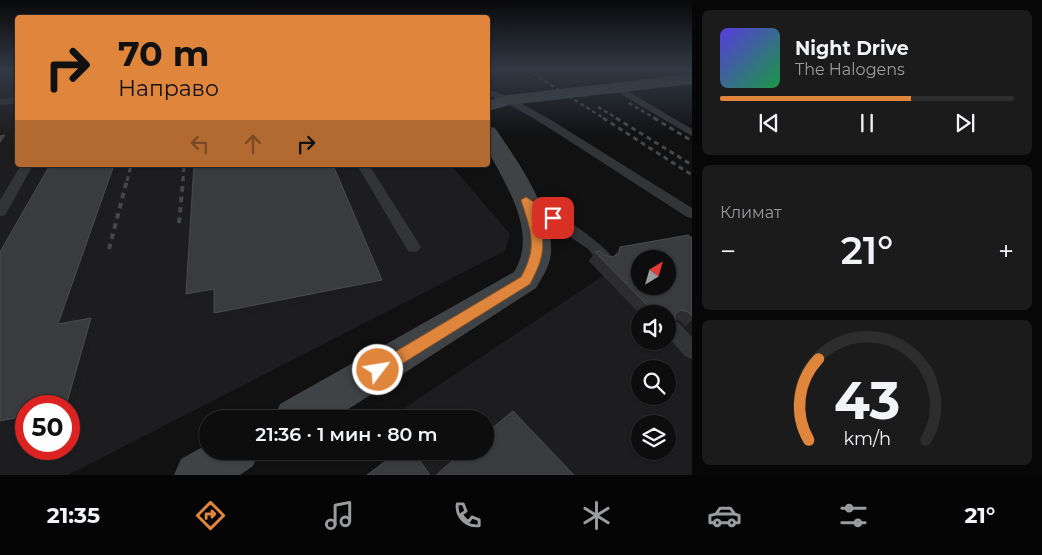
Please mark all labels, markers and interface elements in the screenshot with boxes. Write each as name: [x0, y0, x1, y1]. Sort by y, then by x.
text: 70 m: [118, 32, 209, 75]
icon: right: [35, 35, 100, 100]
text: Night Drive: [795, 37, 909, 60]
text: The Halogens: [795, 60, 905, 79]
text: Направо: [118, 75, 219, 102]
icon: previous: [755, 109, 783, 137]
icon: pause: [853, 109, 881, 137]
icon: next: [951, 109, 979, 137]
icon: left: [186, 130, 214, 158]
icon: ahead: [239, 130, 267, 158]
icon: right: [292, 130, 320, 158]
pin: [532, 197, 574, 239]
text: Климат: [720, 203, 782, 222]
icon: arrive: [539, 204, 567, 232]
text: 21°: [841, 227, 893, 274]
text: −: [720, 234, 736, 268]
text: +: [998, 234, 1014, 268]
north arrow: [631, 250, 676, 295]
map controls: [631, 250, 676, 460]
button: sound: [631, 305, 676, 350]
position arrow: [351, 343, 403, 395]
button: search: [631, 360, 676, 405]
text: 43: [834, 369, 900, 432]
speed limit sign: 50: [15, 395, 80, 460]
button: layers: [631, 415, 676, 460]
text: 21:36 · 1 мин · 80 m: [255, 423, 438, 446]
text: km/h: [843, 428, 891, 449]
icon: directions: [193, 498, 228, 533]
icon: music: [322, 498, 357, 533]
icon: phone: [450, 498, 485, 533]
icon: climate: [579, 498, 614, 533]
icon: car: [707, 498, 742, 533]
icon: filters: [836, 498, 871, 533]
text: 21:35: [47, 502, 100, 529]
text: 21°: [964, 502, 995, 529]

